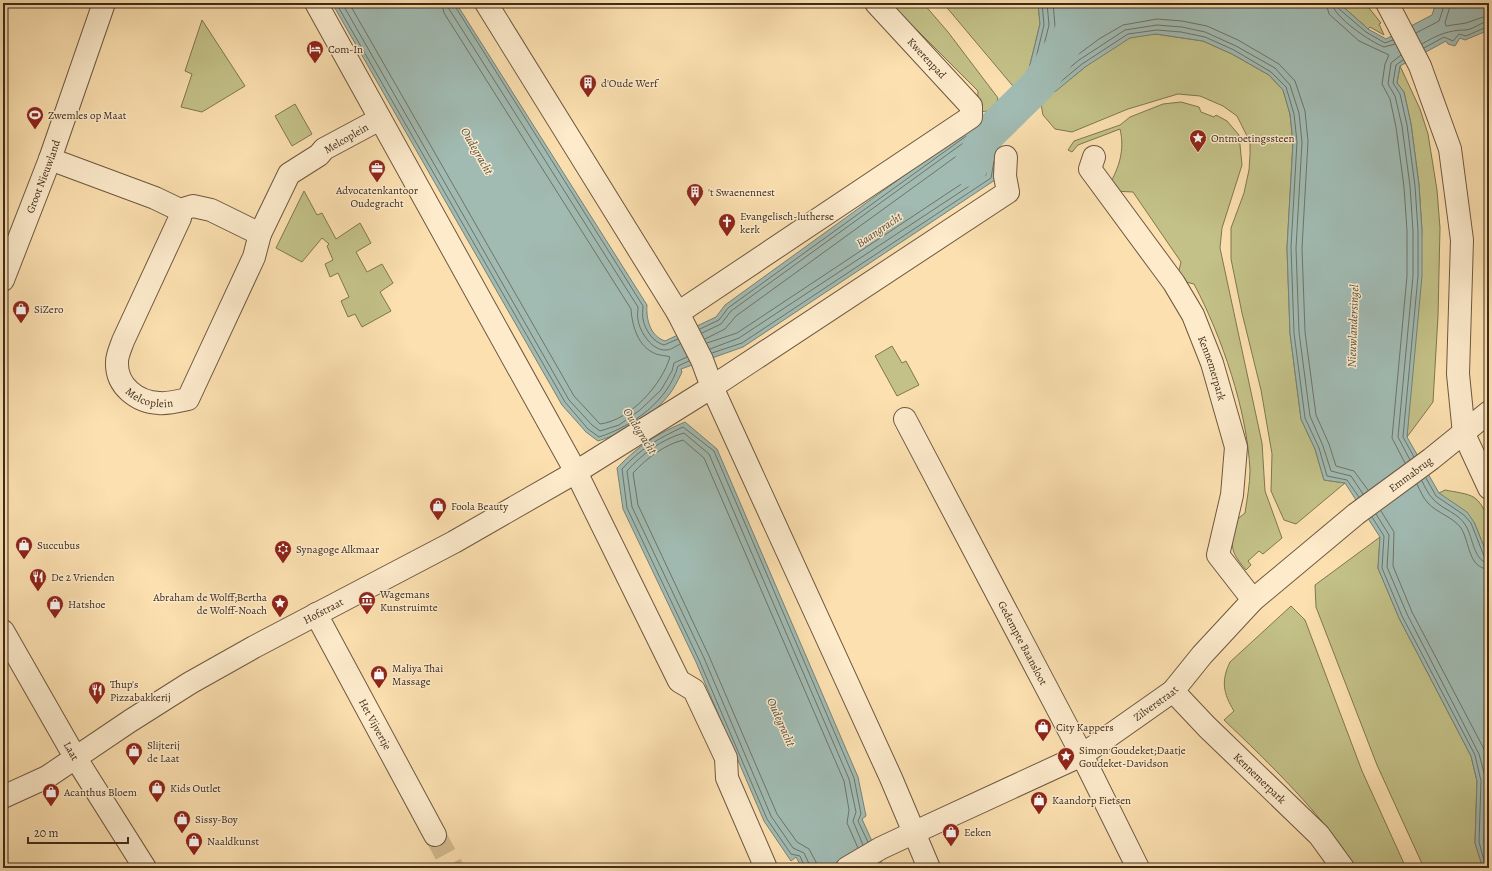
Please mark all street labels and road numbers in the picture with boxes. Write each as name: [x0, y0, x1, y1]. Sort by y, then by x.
street label: Kwerenpad: [904, 35, 950, 82]
street label: Melcoplein: [321, 120, 371, 157]
street label: Groot Nieuwland: [23, 138, 64, 215]
street label: Kennemerpark: [1194, 334, 1229, 403]
street label: Melcoplein: [122, 384, 174, 411]
street label: Emmabrug: [1386, 453, 1436, 496]
street label: Hofstraat: [301, 594, 346, 628]
street label: Gedempte Baansloot: [994, 598, 1051, 688]
street label: Zilverstraat: [1130, 683, 1182, 725]
street label: Het Vijvertje: [355, 696, 395, 753]
street label: Laat: [60, 739, 83, 764]
street label: Kennemerpark: [1230, 750, 1289, 808]

